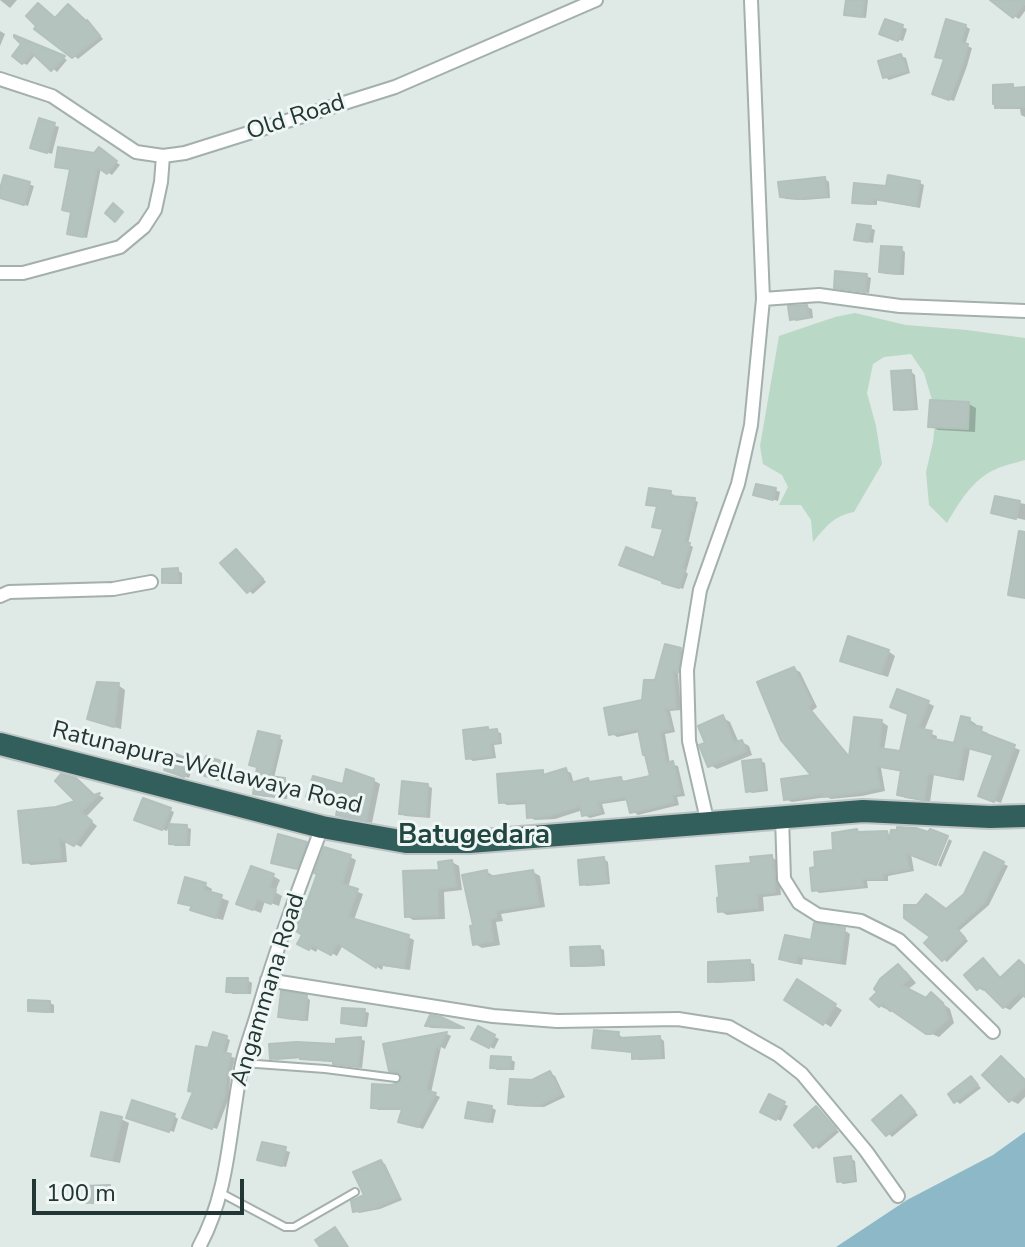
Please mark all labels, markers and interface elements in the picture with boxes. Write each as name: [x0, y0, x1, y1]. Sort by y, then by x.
street label: Old Road: [243, 89, 349, 147]
street label: Ratunapura-Wellawaya Road: [49, 716, 365, 822]
district label: Batugedara: [398, 819, 550, 853]
street label: Angammana Road: [226, 890, 312, 1090]
scale bar: [36, 1163, 248, 1213]
text: 100 m: [46, 1177, 116, 1209]

